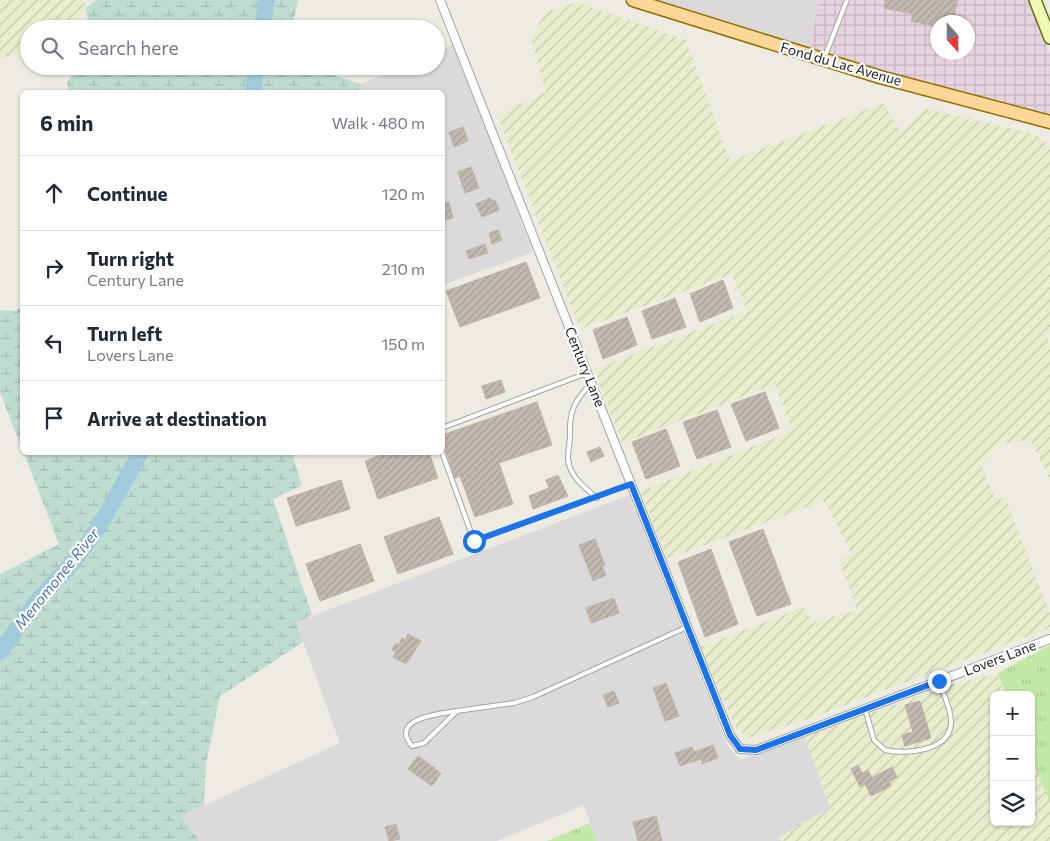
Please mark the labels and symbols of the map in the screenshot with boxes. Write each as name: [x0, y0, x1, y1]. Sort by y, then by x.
north arrow: [930, 15, 975, 60]
street label: Fond du Lac Avenue: [779, 38, 904, 89]
street label: Century Lane: [562, 324, 609, 409]
water label: Menomonee River: [10, 524, 103, 632]
route start: [463, 530, 486, 553]
street label: Lovers Lane: [961, 636, 1038, 679]
route end: [928, 670, 951, 693]

